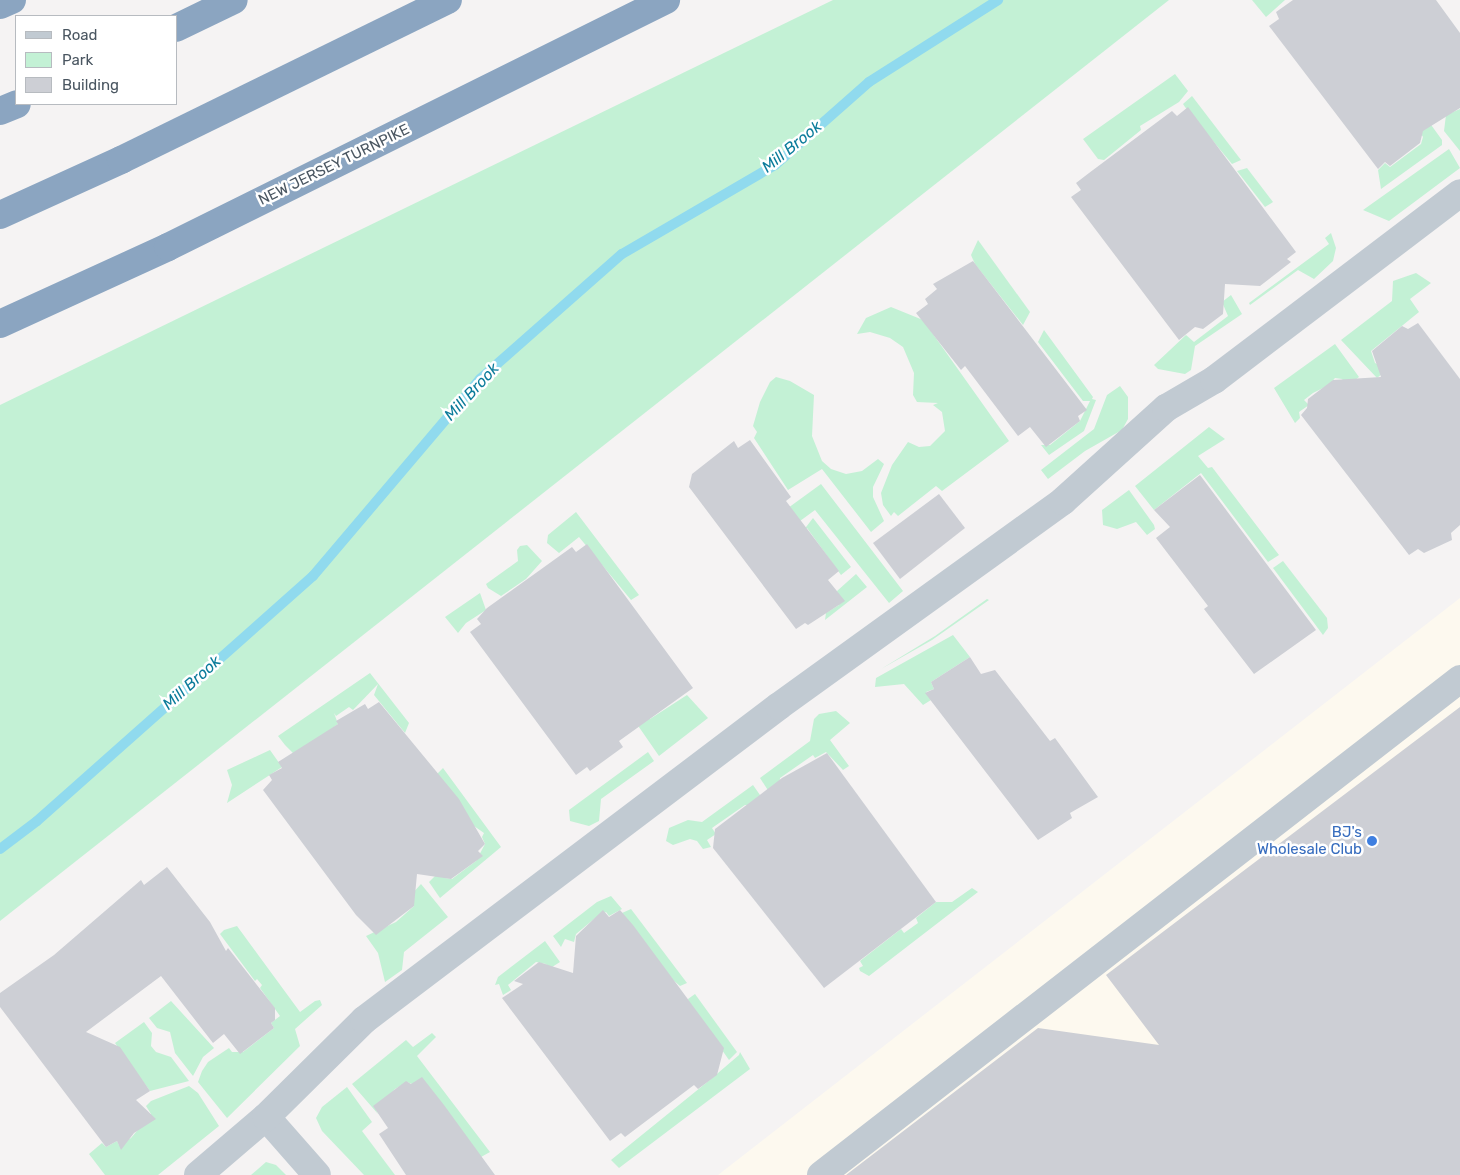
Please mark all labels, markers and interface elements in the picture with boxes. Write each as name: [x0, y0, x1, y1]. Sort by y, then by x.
legend: [15, 15, 178, 105]
text: Road: [62, 26, 98, 44]
text: Park: [62, 51, 93, 69]
text: Building: [62, 76, 119, 94]
water label: Mill Brook: [758, 117, 826, 177]
street label: NEW JERSEY TURNPIKE: [255, 120, 413, 210]
water label: Mill Brook: [441, 359, 503, 425]
water label: Mill Brook: [159, 652, 225, 714]
place label: BJ's Wholesale Club: [1257, 823, 1362, 858]
marker: BJ's Wholesale Club: [1366, 835, 1378, 847]

